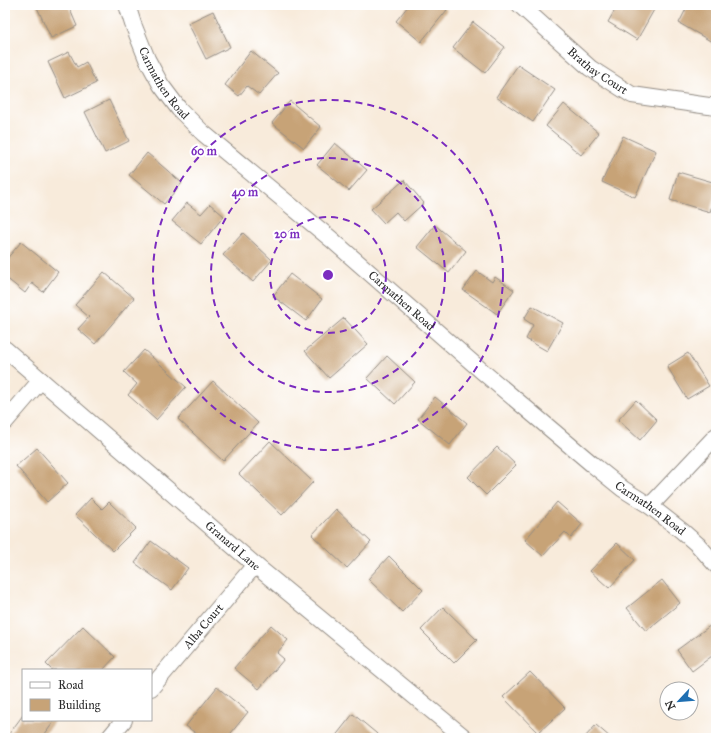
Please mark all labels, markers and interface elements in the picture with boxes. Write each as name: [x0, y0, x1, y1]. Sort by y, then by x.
street label: Brathay Court: [565, 44, 631, 98]
street label: Carmathen Road: [136, 45, 192, 122]
text: 60 m: [191, 144, 218, 158]
text: 40 m: [232, 185, 259, 200]
text: 20 m: [274, 227, 301, 241]
centre of rings: [321, 268, 335, 282]
street label: Carmathen Road: [365, 268, 438, 333]
street label: Carmathen Road: [612, 478, 688, 538]
street label: Granard Lane: [202, 518, 263, 573]
street label: Alba Court: [180, 600, 227, 652]
legend: [22, 669, 152, 721]
text: Road: [58, 678, 84, 692]
north arrow: [659, 681, 699, 721]
text: Building: [58, 698, 101, 713]
text: N: [662, 698, 678, 712]

